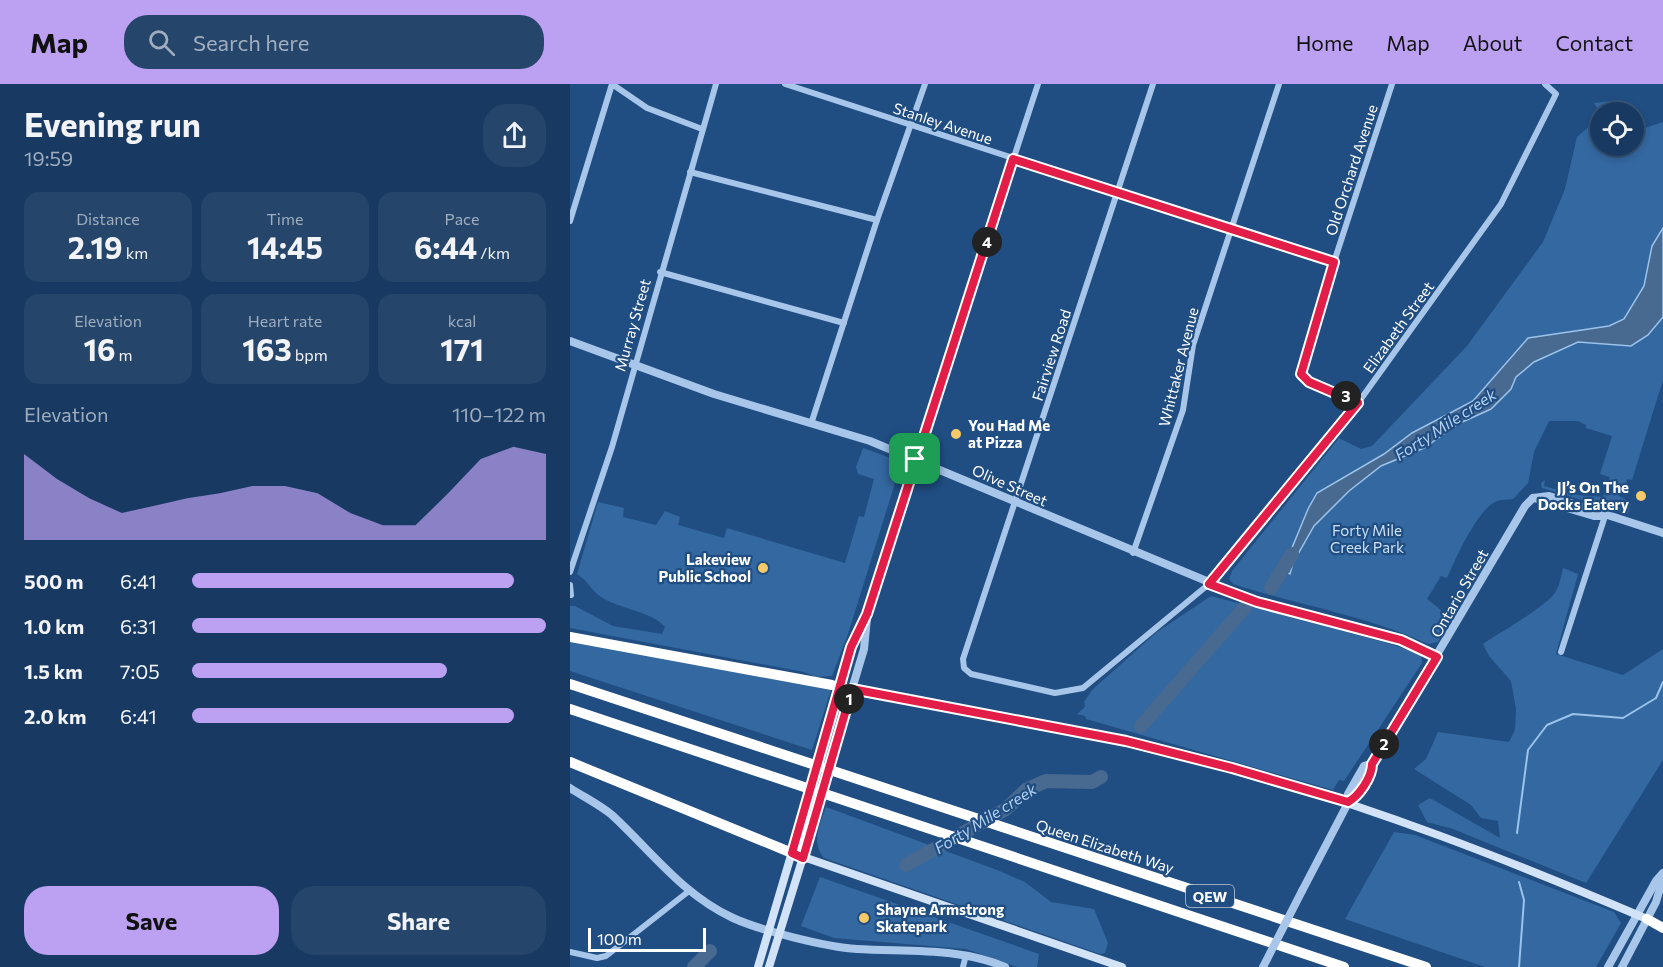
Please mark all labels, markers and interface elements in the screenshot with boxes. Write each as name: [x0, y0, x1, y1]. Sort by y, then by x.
search box: [124, 15, 544, 69]
text: Map: [30, 25, 88, 59]
icon: search: [145, 26, 178, 59]
text: Search here: [193, 29, 309, 56]
text: Home: [1296, 30, 1353, 55]
text: Map: [1386, 30, 1430, 55]
text: About: [1463, 30, 1522, 55]
text: Contact: [1555, 30, 1633, 55]
street label: Stanley Avenue: [891, 98, 995, 148]
street label: Old Orchard Avenue: [1321, 102, 1381, 238]
map controls: [1590, 102, 1644, 156]
button: locate: [1590, 102, 1644, 156]
text: Evening run: [24, 103, 201, 144]
button: share: [483, 104, 546, 167]
text: 19:59: [24, 146, 73, 170]
text: Distance: [76, 209, 140, 228]
text: Time: [267, 209, 303, 228]
text: Pace: [445, 209, 479, 228]
pin: 4: [972, 227, 1002, 257]
text: 2.19: [68, 228, 123, 265]
text: 14:45: [247, 228, 323, 265]
text: 6:44: [414, 228, 477, 265]
text: 4: [982, 232, 992, 251]
text: km: [123, 243, 148, 262]
text: /km: [477, 243, 510, 262]
street label: Murray Street: [610, 277, 654, 373]
street label: Elizabeth Street: [1359, 278, 1437, 376]
street label: Whittaker Avenue: [1154, 305, 1202, 429]
street label: Fairview Road: [1028, 307, 1074, 403]
text: Elevation: [74, 311, 142, 330]
text: Heart rate: [248, 311, 322, 330]
text: kcal: [448, 311, 476, 330]
text: 16: [83, 330, 116, 367]
text: 163: [242, 330, 292, 367]
text: 171: [440, 330, 484, 367]
text: m: [116, 345, 133, 364]
text: bpm: [292, 345, 328, 364]
pin: 3: [1331, 381, 1361, 411]
water label: Forty Mile creek: [1391, 384, 1500, 464]
text: 3: [1341, 386, 1351, 405]
text: Elevation: [24, 402, 109, 426]
text: 110–122 m: [452, 402, 546, 426]
place label: You Had Me at Pizza: [968, 416, 1050, 451]
marker: You Had Me at Pizza: [949, 427, 963, 441]
pin: [889, 433, 940, 484]
icon: arrive: [898, 442, 931, 475]
street label: Olive Street: [970, 460, 1050, 510]
place label: JJ’s On The Docks Eatery: [1538, 478, 1630, 513]
marker: JJ’s On The Docks Eatery: [1634, 489, 1648, 503]
park label: Forty Mile Creek Park: [1330, 521, 1404, 556]
street label: Ontario Street: [1426, 546, 1492, 640]
place label: Lakeview Public School: [658, 550, 752, 585]
marker: Lakeview Public School: [756, 561, 770, 575]
text: 500 m: [24, 569, 84, 593]
text: 6:41: [120, 569, 157, 593]
text: 1.0 km: [24, 614, 84, 638]
text: 6:31: [120, 614, 157, 638]
text: 1.5 km: [24, 659, 83, 683]
text: 7:05: [120, 659, 160, 683]
pin: 1: [834, 684, 864, 714]
text: 1: [845, 689, 853, 708]
text: 2.0 km: [24, 704, 86, 728]
text: 6:41: [120, 704, 157, 728]
pin: 2: [1369, 729, 1399, 759]
text: 2: [1379, 734, 1389, 753]
water label: Forty Mile creek: [930, 779, 1040, 857]
street label: Queen Elizabeth Way: [1034, 815, 1176, 877]
road number: QEW: [1186, 885, 1234, 907]
button: Save: [24, 886, 279, 955]
button: Share: [291, 886, 546, 955]
place label: Shayne Armstrong Skatepark: [876, 900, 1004, 935]
marker: Shayne Armstrong Skatepark: [857, 911, 871, 925]
scale bar: [588, 925, 706, 952]
text: 100 m: [597, 929, 642, 948]

